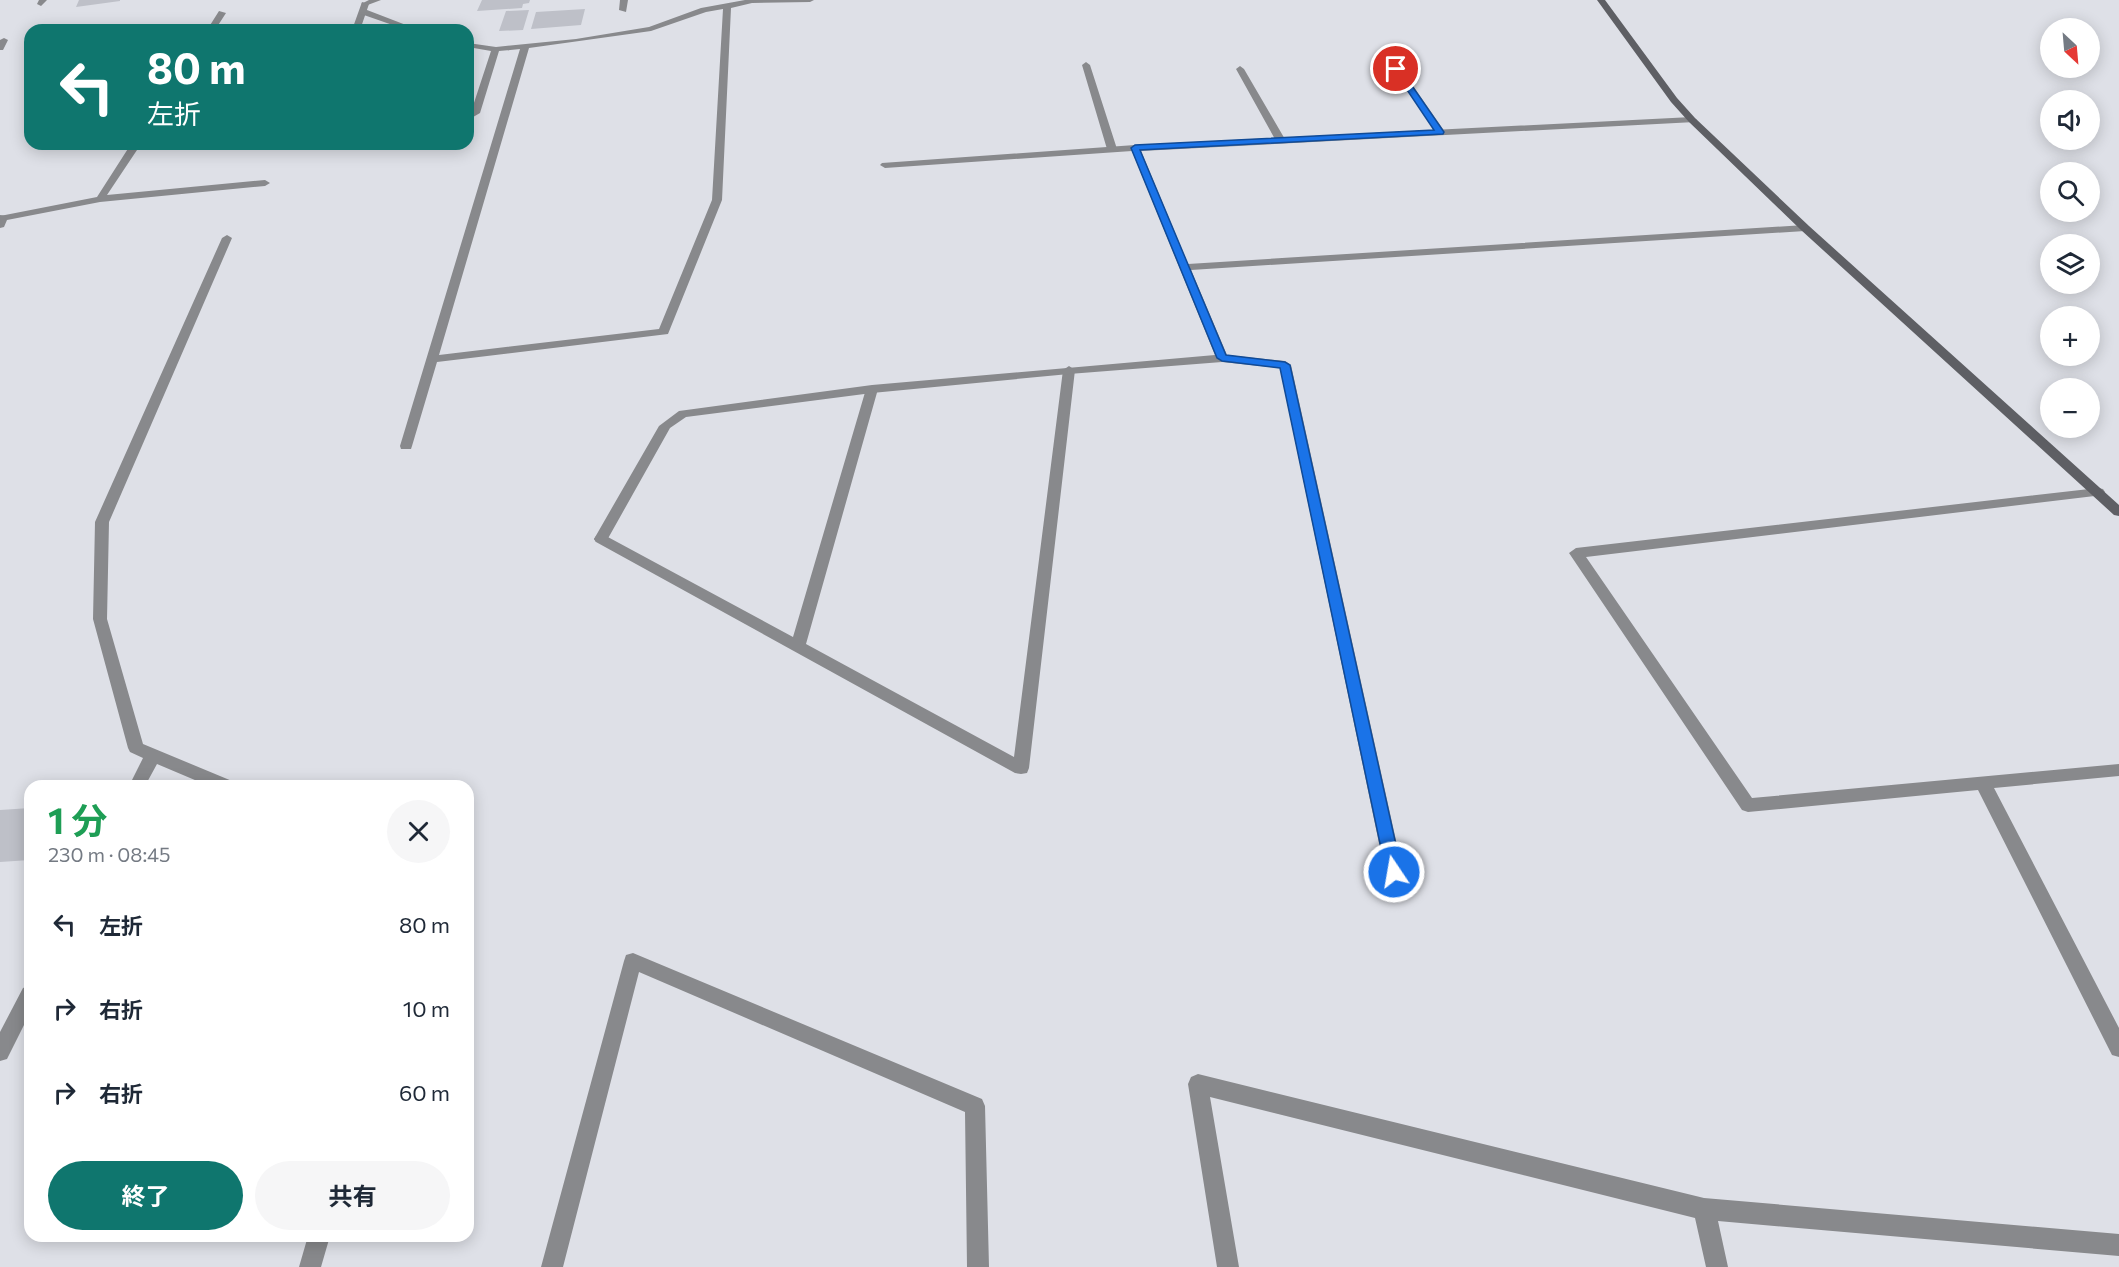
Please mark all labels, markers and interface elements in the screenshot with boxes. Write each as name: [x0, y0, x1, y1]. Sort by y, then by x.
north arrow: [2040, 18, 2100, 78]
map controls: [2040, 18, 2100, 438]
text: 80 m: [147, 41, 246, 93]
pin: [1370, 43, 1421, 94]
icon: left: [48, 48, 126, 126]
icon: arrive: [1379, 52, 1412, 85]
button: sound: [2040, 90, 2100, 150]
text: 左折: [147, 97, 201, 130]
button: search: [2040, 162, 2100, 222]
button: layers: [2040, 234, 2100, 294]
button: +: [2040, 306, 2100, 366]
button: −: [2040, 378, 2100, 438]
text: 1 分: [48, 797, 107, 841]
button: close: [387, 800, 450, 863]
position arrow: [1362, 840, 1426, 904]
text: 230 m · 08:45: [48, 842, 171, 866]
icon: left: [48, 908, 81, 941]
text: 80 m: [399, 911, 450, 938]
text: 左折: [99, 912, 143, 939]
icon: right: [48, 992, 81, 1025]
text: 10 m: [403, 995, 450, 1022]
text: 右折: [99, 996, 143, 1023]
icon: right: [48, 1076, 81, 1109]
text: 60 m: [399, 1079, 450, 1106]
text: 右折: [99, 1080, 143, 1107]
button: 終了: [48, 1161, 243, 1230]
button: 共有: [255, 1161, 450, 1230]

